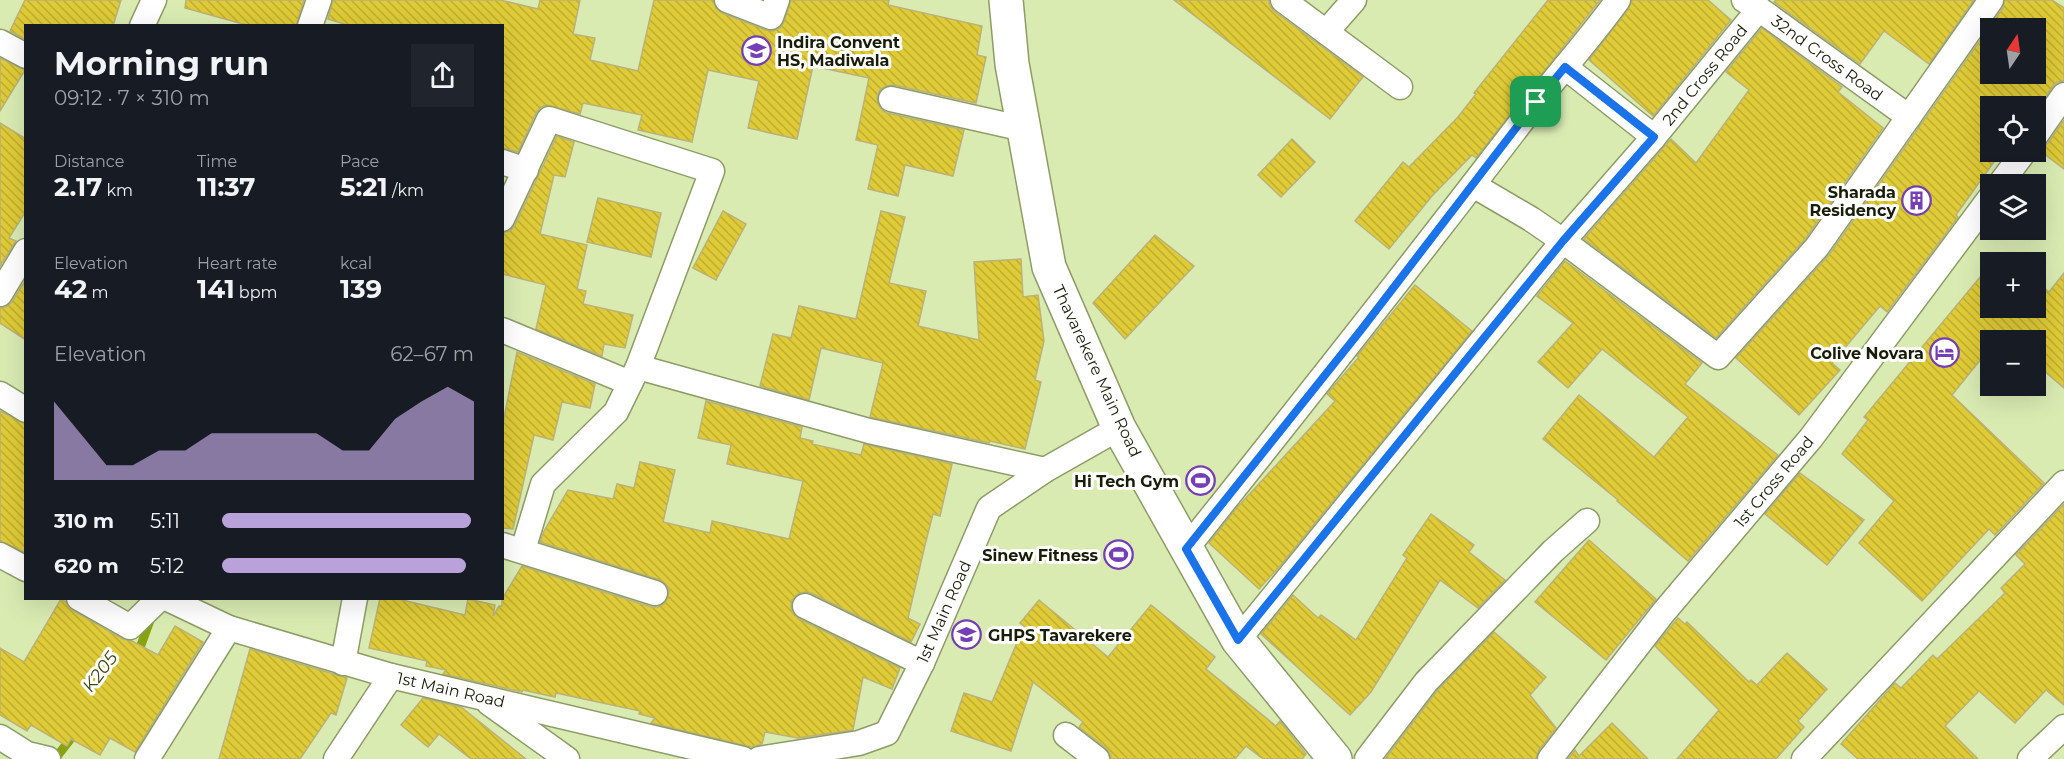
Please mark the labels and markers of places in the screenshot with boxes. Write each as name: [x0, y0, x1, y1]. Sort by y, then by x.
place label: Indira Convent HS, Madiwala: [777, 33, 900, 70]
school or university icon: Indira Convent HS, Madiwala: [740, 35, 772, 67]
pin: [1510, 76, 1561, 127]
place label: Sharada Residency: [1810, 183, 1896, 220]
building icon: Sharada Residency: [1901, 185, 1933, 217]
hotel icon: Colive Novara: [1929, 337, 1961, 369]
place label: Colive Novara: [1810, 344, 1924, 363]
sports icon: Hi Tech Gym: [1184, 465, 1216, 497]
place label: Hi Tech Gym: [1074, 472, 1179, 491]
sports icon: Sinew Fitness: [1103, 539, 1135, 571]
place label: Sinew Fitness: [982, 546, 1098, 565]
school or university icon: GHPS Tavarekere: [951, 619, 983, 651]
place label: GHPS Tavarekere: [988, 626, 1132, 645]

